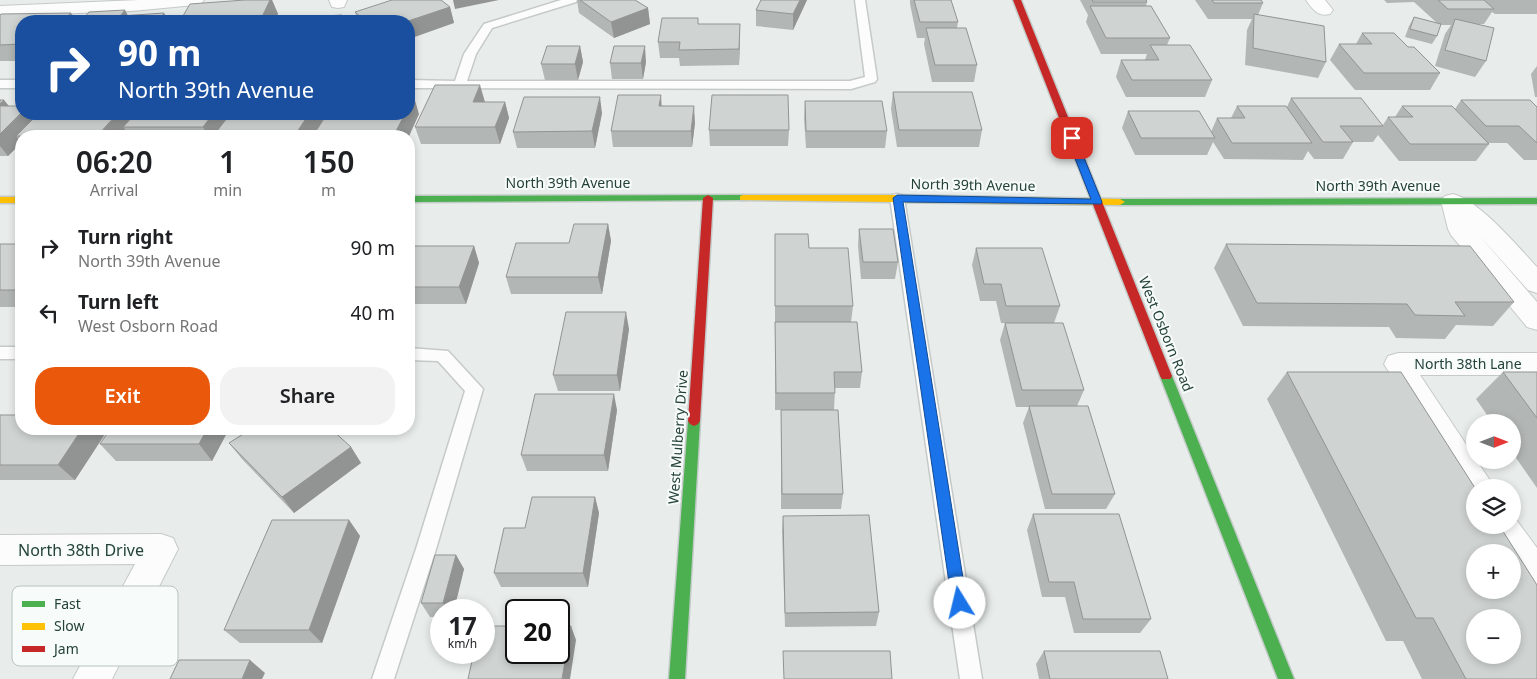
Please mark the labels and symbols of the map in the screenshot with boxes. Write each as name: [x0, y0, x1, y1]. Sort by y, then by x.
pin: [1051, 117, 1093, 159]
street label: North 39th Avenue: [506, 173, 630, 192]
street label: North 39th Avenue: [910, 174, 1036, 195]
street label: North 39th Avenue: [1316, 176, 1440, 195]
street label: West Osborn Road: [1135, 273, 1198, 394]
street label: North 38th Lane: [1414, 354, 1522, 373]
street label: West Mulberry Drive: [663, 369, 692, 505]
north arrow: [1466, 414, 1521, 469]
street label: North 38th Drive: [18, 539, 144, 561]
position arrow: [933, 576, 985, 628]
legend: [12, 586, 178, 666]
text: Fast: [54, 594, 81, 613]
speed limit sign: 20: [505, 599, 570, 664]
text: Slow: [54, 616, 85, 635]
text: Jam: [52, 639, 79, 658]

